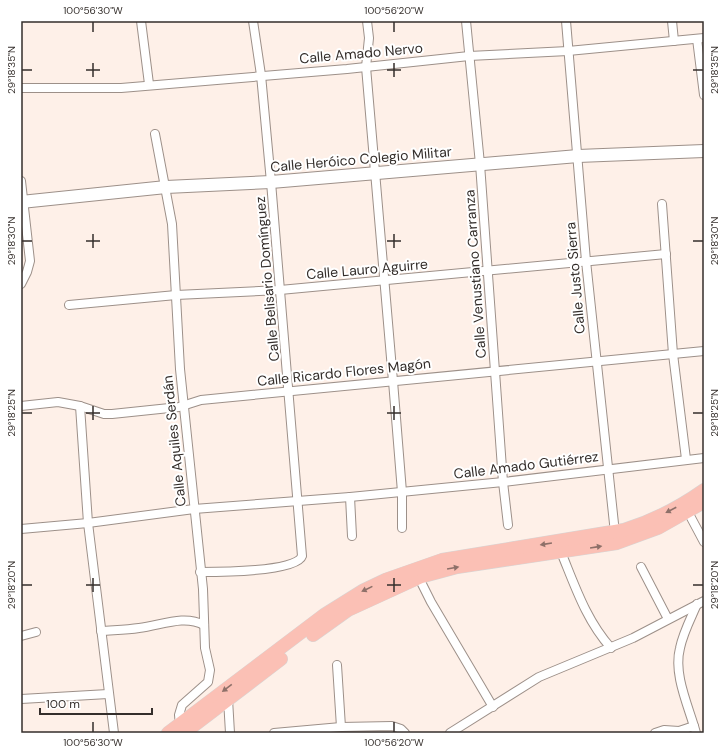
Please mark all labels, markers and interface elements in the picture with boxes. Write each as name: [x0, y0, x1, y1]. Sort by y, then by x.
text: 100°56'30"W: [63, 4, 123, 17]
text: 100°56'20"W: [364, 4, 424, 17]
street label: Calle Amado Nervo: [298, 39, 424, 67]
text: 29°18'35"N: [5, 46, 18, 94]
text: 29°18'35"N: [708, 46, 721, 94]
street label: Calle Heróico Colegio Militar: [269, 142, 453, 176]
street label: Calle Venustiano Carranza: [460, 189, 490, 359]
street label: Calle Belisario Domínguez: [251, 196, 283, 362]
text: 29°18'30"N: [5, 217, 18, 265]
text: 29°18'30"N: [708, 217, 721, 265]
street label: Calle Justo Sierra: [561, 221, 589, 335]
street label: Calle Lauro Aguirre: [305, 255, 429, 283]
street label: Calle Ricardo Flores Magón: [256, 354, 432, 390]
street label: Calle Aquiles Serdán: [158, 374, 190, 508]
text: 29°18'25"N: [5, 389, 18, 437]
text: 29°18'25"N: [708, 389, 721, 437]
street label: Calle Amado Gutiérrez: [453, 447, 599, 483]
one-way arrow: [665, 507, 677, 513]
one-way arrow: [540, 541, 552, 547]
one-way arrow: [590, 544, 602, 550]
text: 29°18'20"N: [5, 561, 18, 609]
text: 29°18'20"N: [708, 561, 721, 609]
one-way arrow: [447, 565, 460, 571]
one-way arrow: [361, 586, 373, 592]
one-way arrow: [221, 684, 232, 692]
scale bar: [40, 690, 152, 716]
text: 100 m: [46, 696, 80, 712]
text: 100°56'30"W: [63, 736, 123, 749]
text: 100°56'20"W: [364, 736, 424, 749]

